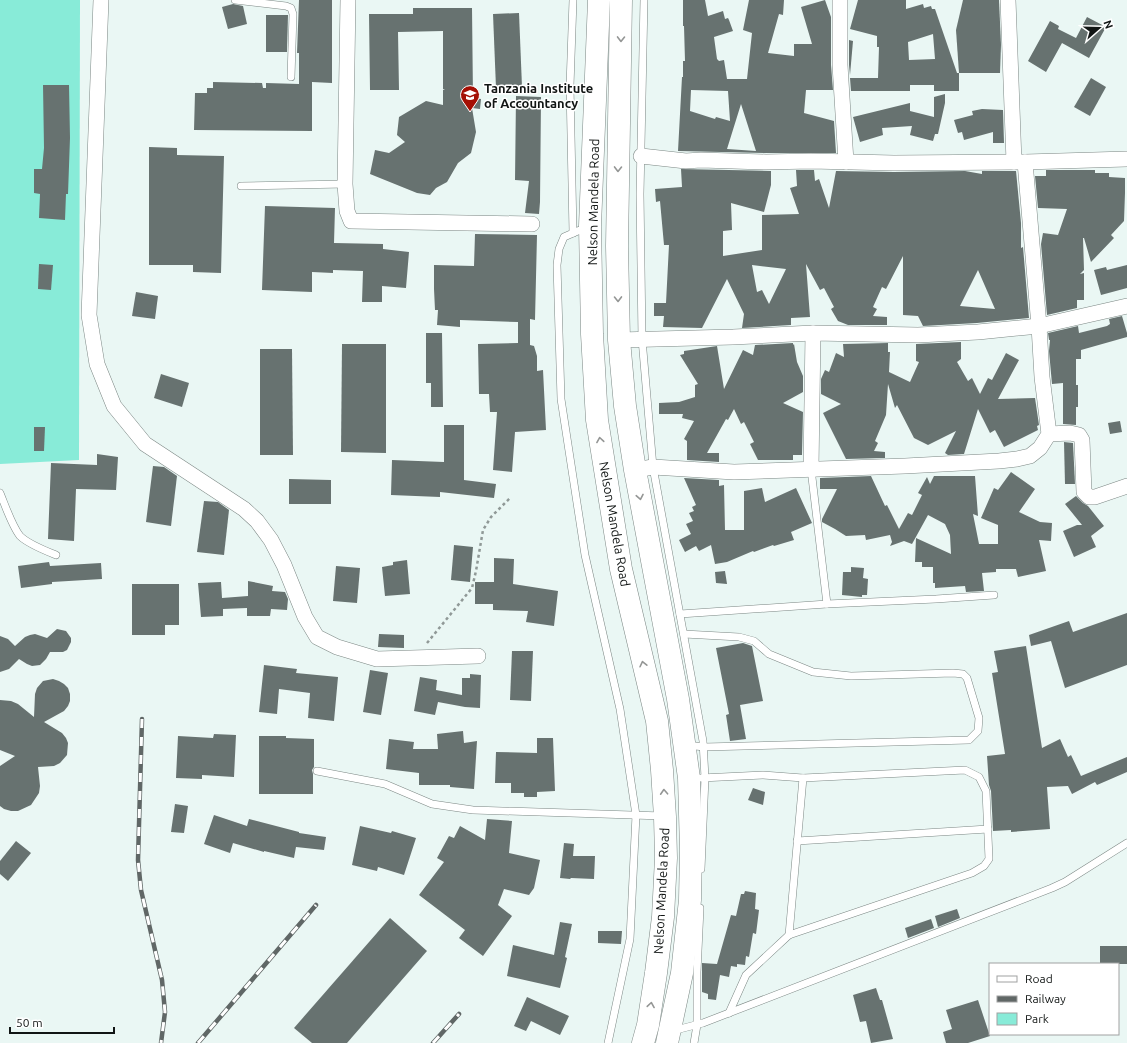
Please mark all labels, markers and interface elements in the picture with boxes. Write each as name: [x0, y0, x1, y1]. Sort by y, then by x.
north arrow: [1079, 8, 1119, 48]
text: N: [1101, 19, 1115, 30]
one-way arrow: [617, 36, 625, 42]
place label: Tanzania Institute of Accountancy: [484, 81, 593, 110]
school or university icon: Tanzania Institute of Accountancy: [459, 84, 481, 112]
street label: Nelson Mandela Road: [585, 139, 601, 265]
one-way arrow: [614, 166, 622, 172]
one-way arrow: [614, 296, 622, 302]
one-way arrow: [596, 437, 605, 443]
street label: Nelson Mandela Road: [597, 460, 633, 588]
one-way arrow: [635, 494, 643, 501]
one-way arrow: [640, 661, 648, 667]
one-way arrow: [659, 789, 668, 795]
street label: Nelson Mandela Road: [651, 827, 671, 955]
legend: [989, 963, 1119, 1035]
text: Road: [1025, 972, 1053, 985]
text: Railway: [1025, 992, 1066, 1005]
one-way arrow: [646, 1002, 655, 1008]
scale bar: [10, 1009, 114, 1035]
text: Park: [1025, 1012, 1049, 1025]
text: 50 m: [16, 1016, 43, 1029]

